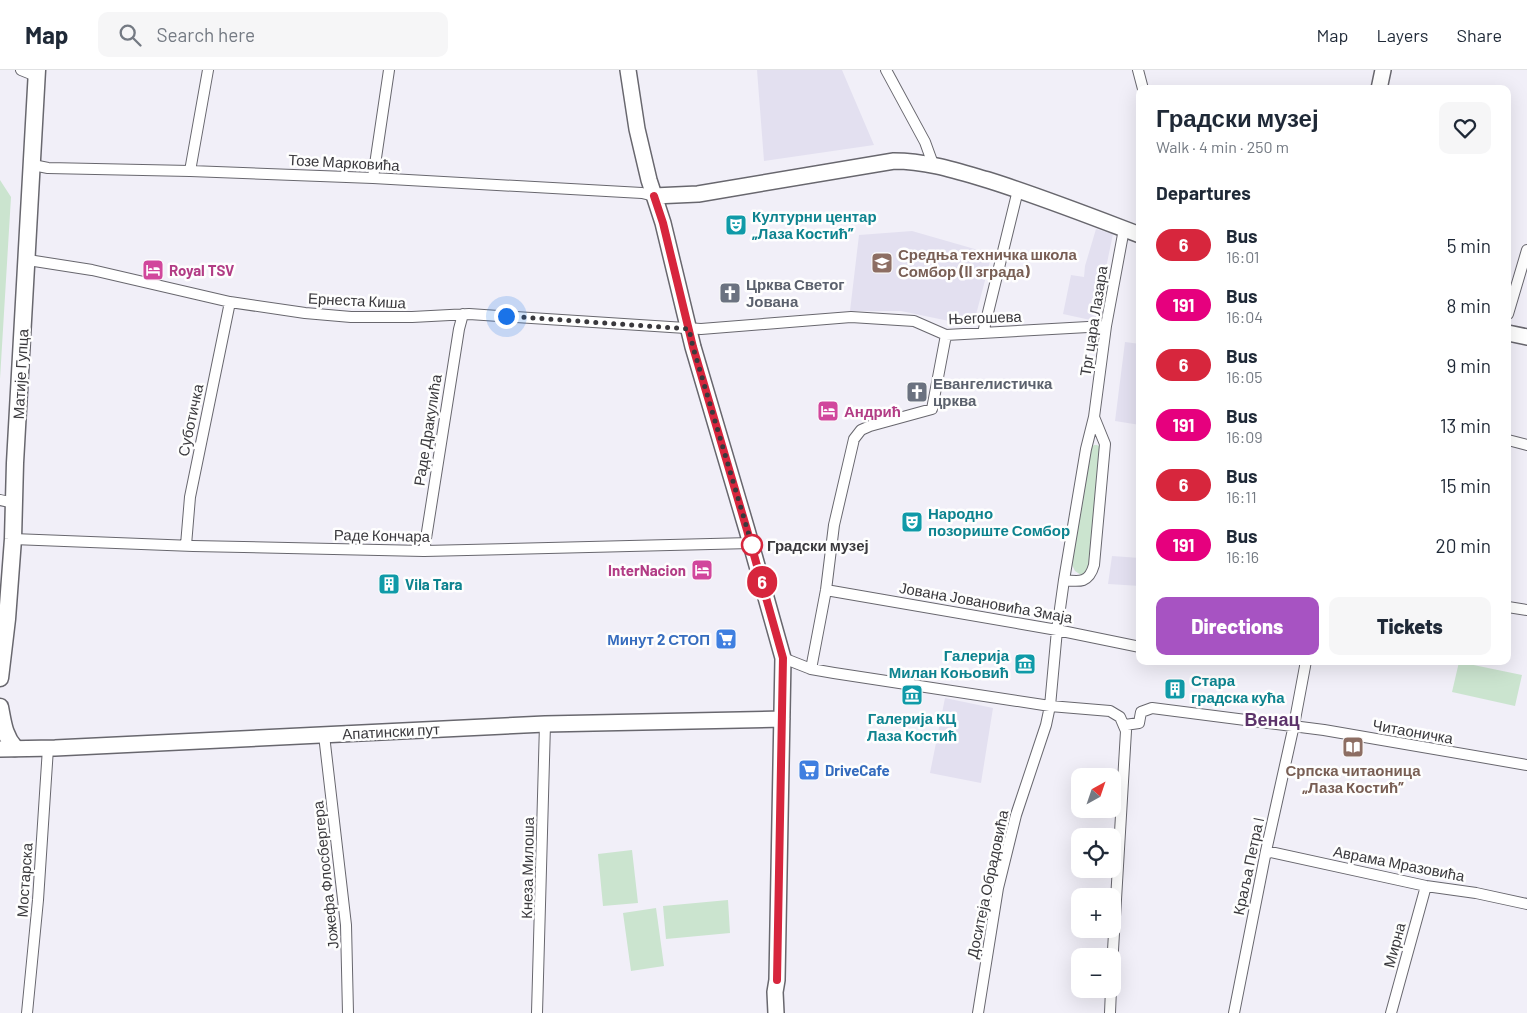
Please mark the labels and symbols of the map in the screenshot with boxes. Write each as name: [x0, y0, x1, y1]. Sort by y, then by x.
street label: Тозе Марковића: [288, 150, 401, 174]
place label: Културни центар „Лаза Костић”: [752, 207, 877, 242]
theatre icon: Културни центар „Лаза Костић”: [724, 213, 748, 237]
place label: Средња техничка школа Сомбор (II зграда): [898, 245, 1078, 280]
school or university icon: Средња техничка школа Сомбор (II зграда): [870, 251, 894, 275]
hotel icon: Royal TSV: [141, 258, 165, 282]
place label: Royal TSV: [169, 261, 234, 279]
street label: Трг цара Лазара: [1075, 264, 1111, 378]
place label: Црква Светог Јована: [746, 275, 845, 310]
church icon: Црква Светог Јована: [718, 281, 742, 305]
street label: Ернеста Киша: [308, 288, 407, 312]
your location: [494, 304, 519, 329]
street label: Његошева: [948, 307, 1023, 327]
street label: Матије Гупца: [9, 328, 31, 420]
street label: Раде Дракулића: [409, 372, 445, 487]
place label: Евангелистичка црква: [933, 374, 1053, 409]
church icon: Евангелистичка црква: [905, 380, 929, 404]
street label: Суботичка: [174, 382, 207, 458]
hotel icon: Андрић: [816, 399, 840, 423]
place label: Андрић: [844, 402, 901, 420]
place label: Народно позориште Сомбор: [928, 504, 1070, 539]
theatre icon: Народно позориште Сомбор: [900, 510, 924, 534]
street label: Раде Кончара: [334, 525, 431, 545]
marker: Градски музеј: [741, 534, 763, 556]
place label: Градски музеј: [767, 536, 869, 554]
hotel icon: InterNacion: [690, 558, 714, 582]
place label: InterNacion: [608, 561, 686, 579]
line badge: 6: [746, 566, 778, 598]
building icon: Vila Tara: [377, 572, 401, 596]
place label: Vila Tara: [405, 575, 463, 593]
street label: Јована Јовановића Змаја: [898, 578, 1075, 626]
supermarket icon: Минут 2 СТОП: [714, 627, 738, 651]
place label: Минут 2 СТОП: [607, 630, 710, 648]
place label: Галерија Милан Коњовић: [889, 646, 1010, 681]
museum icon: Галерија Милан Коњовић: [1013, 652, 1037, 676]
place label: Стара градска кућа: [1191, 671, 1285, 706]
building icon: Стара градска кућа: [1163, 677, 1187, 701]
museum icon: Галерија КЦ Лаза Костић: [900, 683, 924, 707]
district label: Венац: [1245, 708, 1299, 730]
place label: Галерија КЦ Лаза Костић: [867, 709, 957, 744]
street label: Читаоничка: [1371, 715, 1455, 747]
street label: Апатински пут: [342, 719, 440, 743]
library icon: Српска читаоница „Лаза Костић”: [1341, 735, 1365, 759]
supermarket icon: DriveCafe: [797, 758, 821, 782]
place label: DriveCafe: [825, 761, 890, 779]
place label: Српска читаоница „Лаза Костић”: [1285, 761, 1421, 796]
north arrow: [1071, 768, 1121, 818]
street label: Јожефа Флосбергера: [308, 799, 342, 950]
street label: Доситеја Обрадовића: [962, 807, 1012, 960]
street label: Краља Петра I: [1229, 815, 1267, 917]
street label: Кнеза Милоша: [517, 816, 537, 919]
street label: Аврама Мразовића: [1332, 841, 1467, 885]
street label: Мостарска: [12, 842, 36, 918]
street label: Мирна: [1379, 920, 1409, 969]

